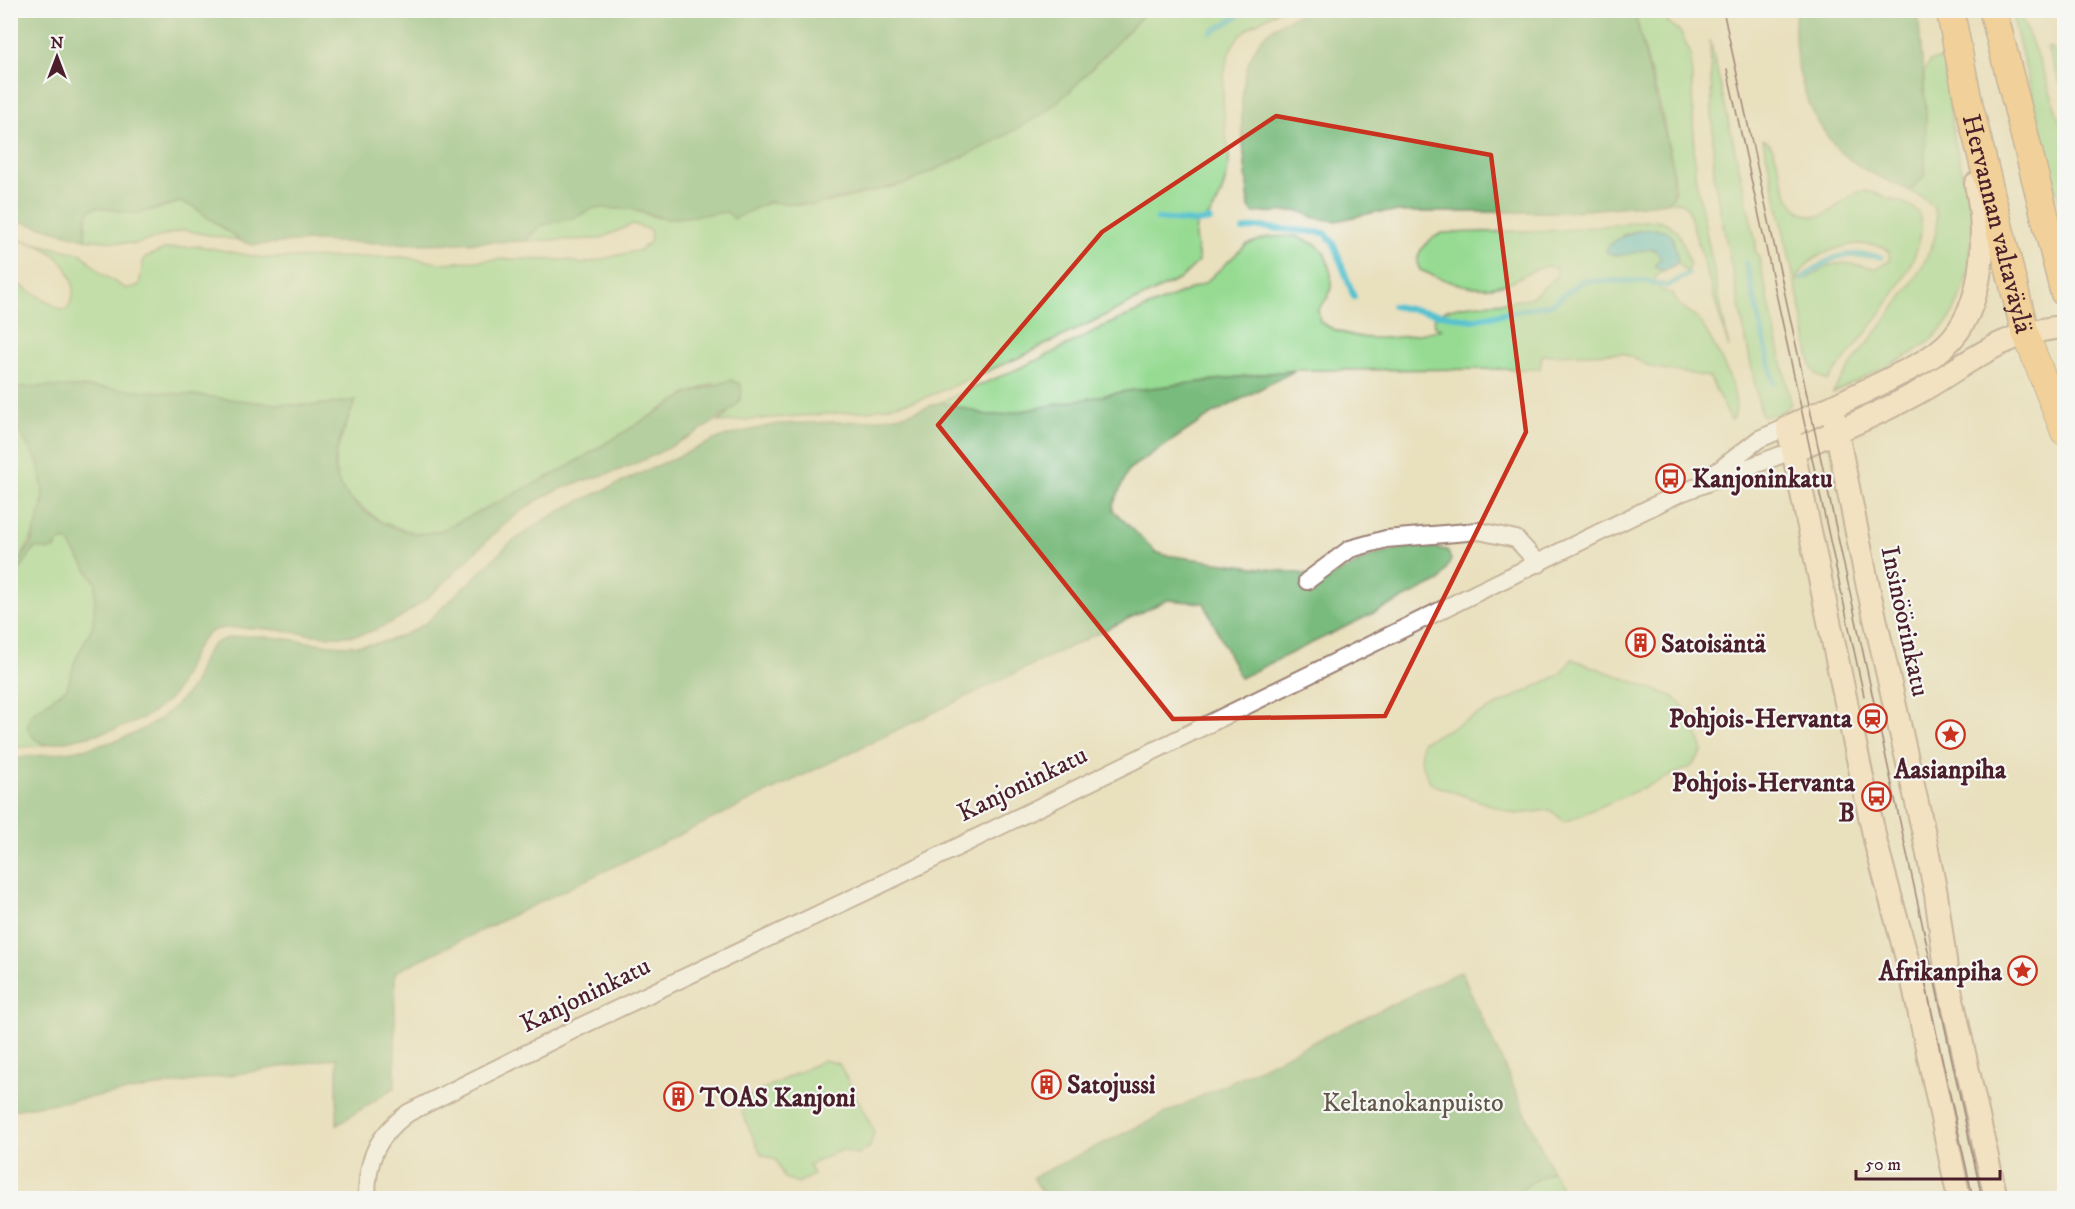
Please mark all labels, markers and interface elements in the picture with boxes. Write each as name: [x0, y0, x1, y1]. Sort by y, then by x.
north arrow: [27, 27, 87, 87]
text: N: [50, 33, 64, 53]
street label: Hervannan valtaväylä: [1954, 111, 2040, 337]
bus stop icon: Kanjoninkatu: [1655, 462, 1687, 494]
place label: Kanjoninkatu: [1692, 463, 1833, 496]
street label: Insinöörinkatu: [1872, 543, 1937, 700]
building icon: Satoisäntä: [1624, 627, 1656, 659]
place label: Satoisäntä: [1661, 628, 1767, 661]
station icon: Pohjois-Hervanta: [1857, 702, 1889, 734]
place label: Pohjois-Hervanta: [1669, 703, 1853, 736]
place icon: Aasianpiha: [1934, 719, 1966, 751]
street label: Kanjoninkatu: [952, 739, 1093, 830]
place label: Aasianpiha: [1893, 754, 2007, 787]
place label: Pohjois-Hervanta B: [1672, 767, 1856, 830]
bus stop icon: Pohjois-Hervanta B: [1860, 781, 1892, 813]
street label: Kanjoninkatu: [515, 950, 656, 1041]
place icon: Afrikanpiha: [2007, 955, 2039, 987]
place label: Afrikanpiha: [1878, 956, 2003, 989]
building icon: Satojussi: [1030, 1068, 1062, 1100]
place label: Satojussi: [1067, 1069, 1156, 1102]
building icon: TOAS Kanjoni: [663, 1081, 695, 1113]
place label: TOAS Kanjoni: [699, 1082, 856, 1115]
park label: Keltanokanpuisto: [1322, 1087, 1504, 1120]
scale bar: [1856, 1143, 2000, 1181]
text: 50 m: [1865, 1154, 1901, 1176]

